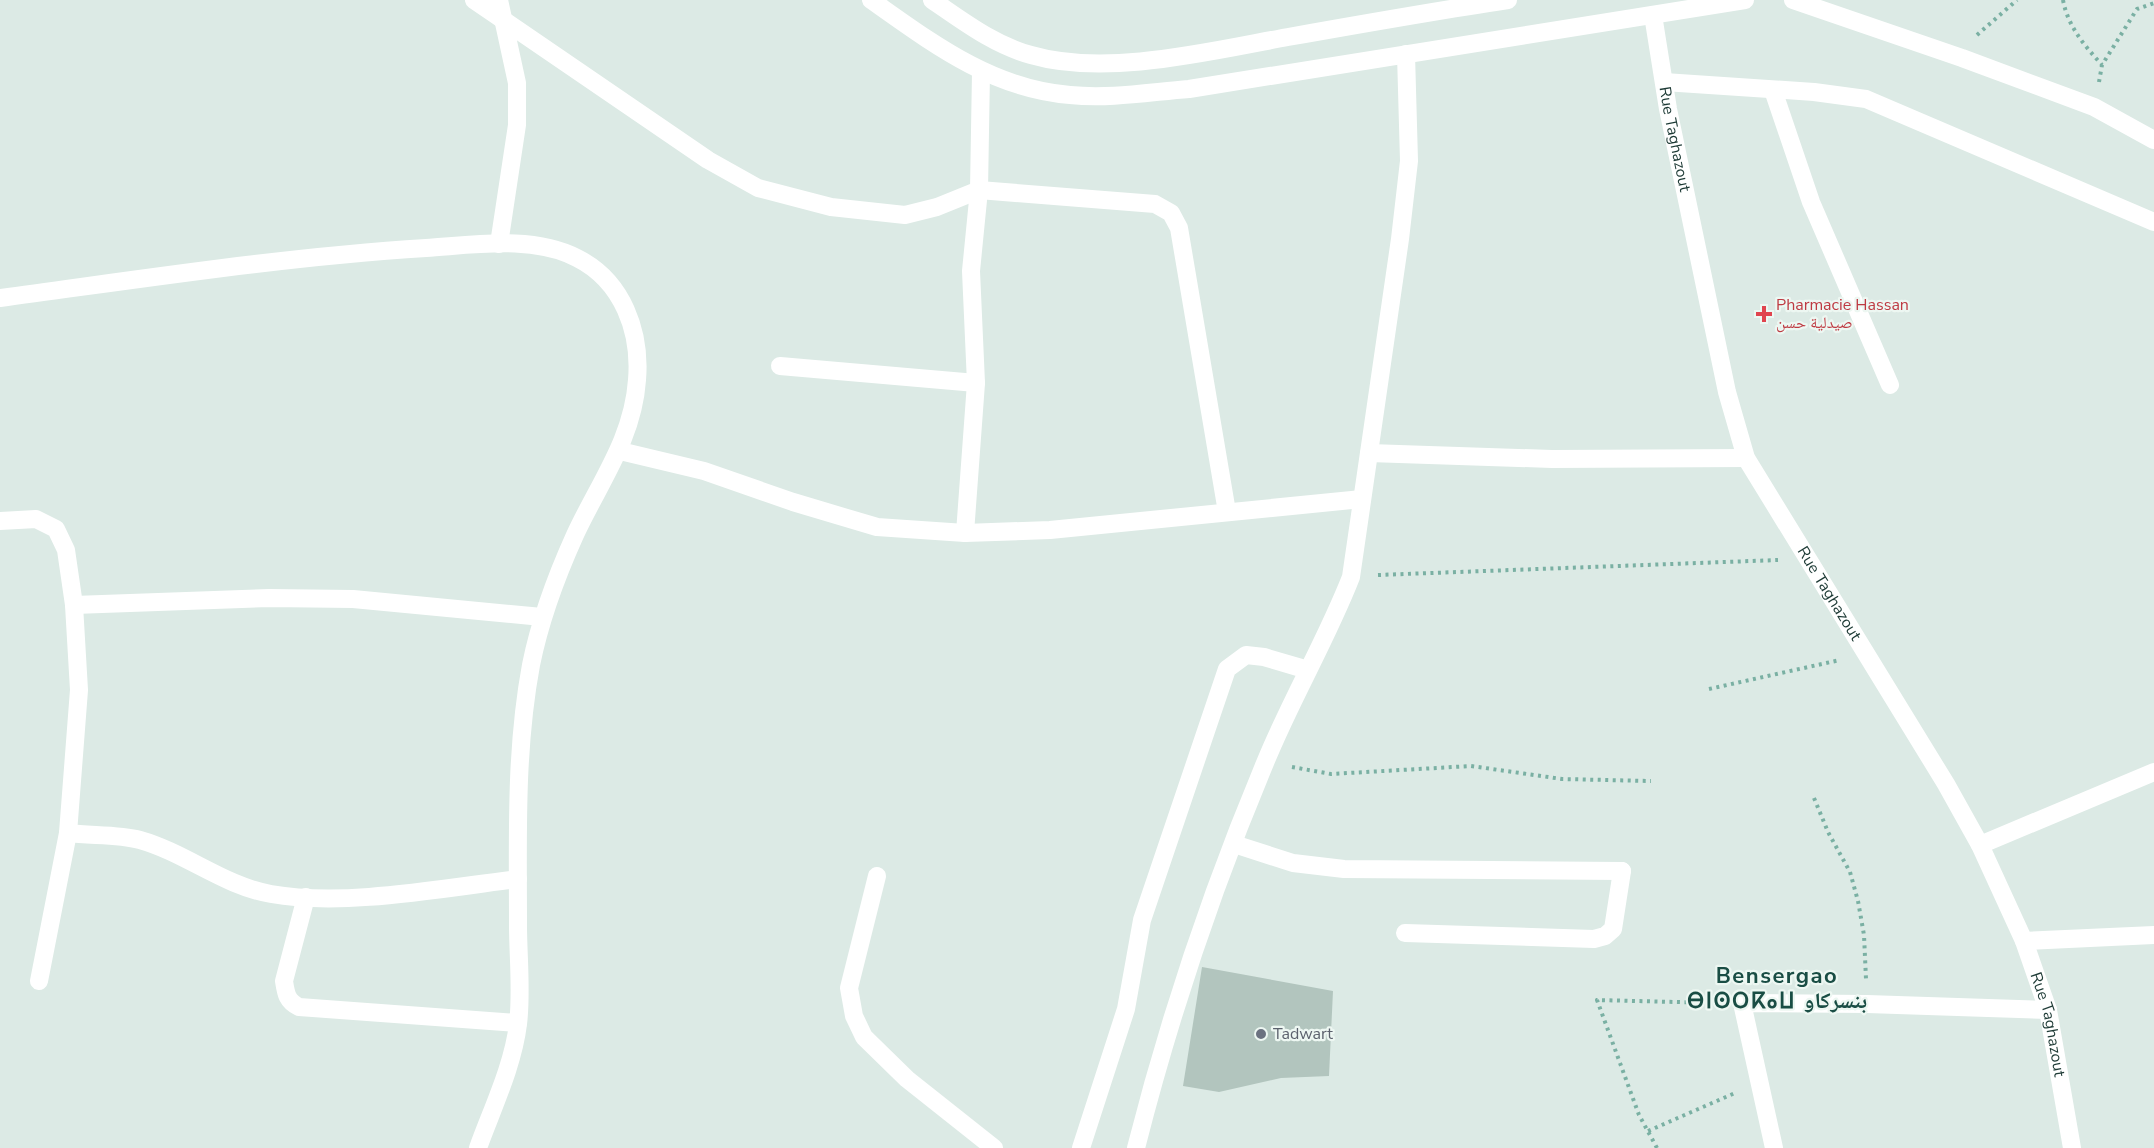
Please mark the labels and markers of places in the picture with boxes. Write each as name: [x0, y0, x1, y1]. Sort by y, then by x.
place label: Pharmacie Hassan صيدلية حسن: [1776, 294, 1909, 334]
marker: Pharmacie Hassan صيدلية حسن: [1757, 307, 1771, 321]
place label: Tadwart: [1273, 1023, 1333, 1045]
marker: Tadwart: [1254, 1027, 1268, 1041]

